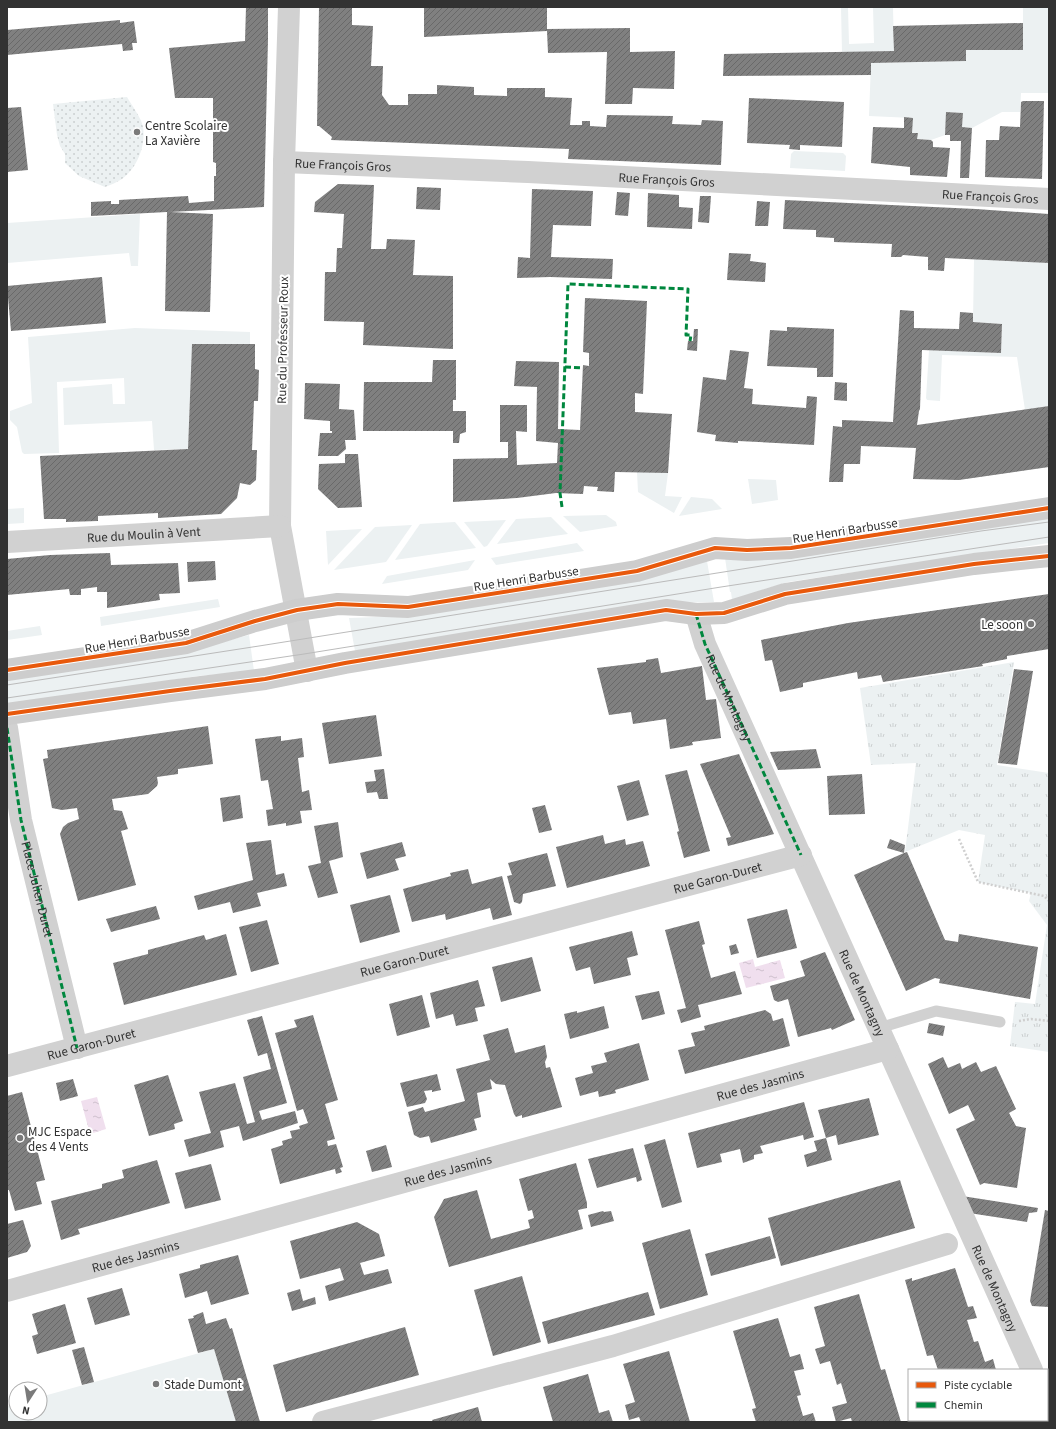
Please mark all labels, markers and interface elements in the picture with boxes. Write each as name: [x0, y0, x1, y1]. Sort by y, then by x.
place label: Centre Scolaire La Xavière: [145, 117, 227, 150]
marker: Centre Scolaire La Xavière: [132, 127, 142, 137]
street label: Rue François Gros: [294, 154, 392, 176]
street label: Rue François Gros: [618, 169, 716, 192]
street label: Rue François Gros: [941, 185, 1039, 208]
street label: Rue du Professeur Roux: [273, 276, 293, 404]
street label: Rue Henri Barbusse: [791, 514, 899, 548]
street label: Rue du Moulin à Vent: [86, 523, 202, 547]
street label: Rue Henri Barbusse: [472, 562, 580, 596]
place label: Le soon: [981, 616, 1023, 634]
marker: Le soon: [1026, 619, 1036, 629]
street label: Rue Henri Barbusse: [83, 622, 191, 658]
street label: Rue de Montagny: [701, 651, 756, 744]
street label: Place Julien Duret: [16, 839, 58, 940]
street label: Rue Garon-Duret: [671, 858, 764, 899]
street label: Rue Garon-Duret: [358, 941, 451, 982]
street label: Rue de Montagny: [834, 947, 889, 1040]
street label: Rue Garon-Duret: [45, 1024, 138, 1065]
street label: Rue des Jasmins: [715, 1064, 807, 1106]
place label: MJC Espace des 4 Vents: [28, 1123, 92, 1156]
marker: MJC Espace des 4 Vents: [15, 1133, 25, 1143]
street label: Rue des Jasmins: [402, 1150, 494, 1192]
street label: Rue des Jasmins: [90, 1236, 182, 1277]
street label: Rue de Montagny: [967, 1242, 1022, 1335]
legend: [908, 1369, 1048, 1421]
place label: Stade Dumont: [164, 1376, 243, 1394]
text: Piste cyclable: [944, 1377, 1012, 1394]
marker: Stade Dumont: [151, 1379, 161, 1389]
north arrow: [8, 1381, 48, 1421]
text: Chemin: [944, 1397, 983, 1414]
text: N: [21, 1402, 31, 1418]

